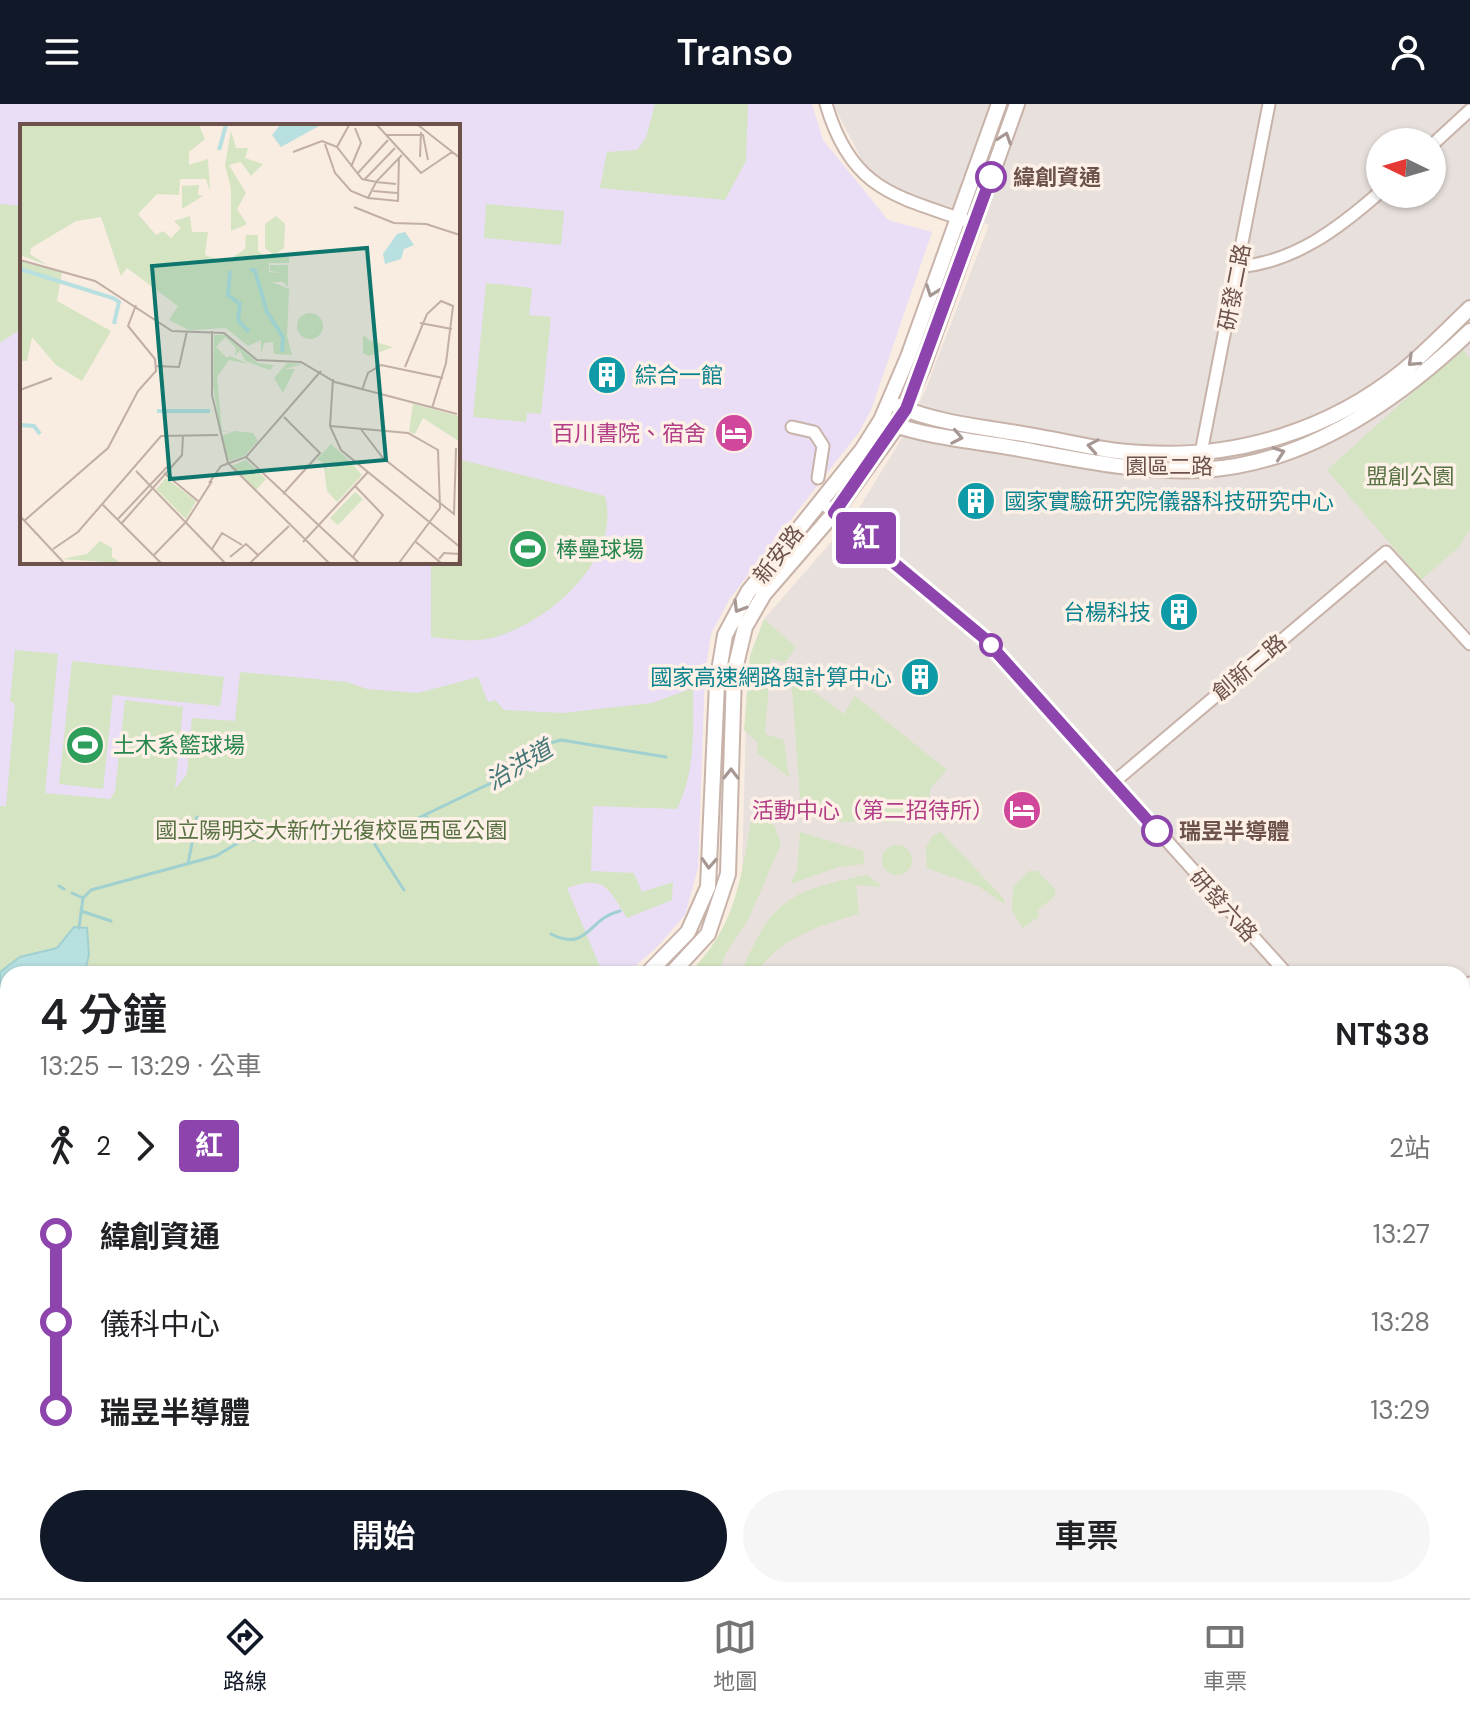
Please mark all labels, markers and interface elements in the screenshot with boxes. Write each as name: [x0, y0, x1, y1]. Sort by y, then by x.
text: Transo: [677, 29, 793, 76]
icon: menu: [40, 30, 84, 74]
icon: person: [1386, 30, 1430, 74]
inset map: [20, 124, 460, 564]
north arrow: [1366, 128, 1446, 208]
map controls: [1366, 128, 1446, 208]
one-way arrow: [996, 131, 1012, 145]
marker: 緯創資通: [976, 162, 1006, 192]
place label: 緯創資通: [1013, 163, 1101, 192]
street label: 研發二路: [1212, 241, 1257, 333]
one-way arrow: [925, 283, 942, 297]
one-way arrow: [1408, 352, 1422, 367]
building icon: 綜合一館: [586, 354, 628, 396]
place label: 綜合一館: [635, 361, 723, 390]
hotel icon: 百川書院、宿舍: [713, 412, 755, 454]
place label: 百川書院、宿舍: [552, 419, 706, 448]
one-way arrow: [950, 428, 964, 445]
one-way arrow: [1086, 439, 1099, 456]
one-way arrow: [1271, 447, 1285, 463]
street label: 園區二路: [1125, 452, 1213, 481]
park label: 盟創公園: [1366, 462, 1454, 491]
building icon: 國家實驗研究院儀器科技研究中心: [955, 480, 997, 522]
place label: 國家實驗研究院儀器科技研究中心: [1004, 487, 1334, 516]
line badge: 紅: [840, 512, 892, 564]
street label: 新安路: [747, 519, 810, 589]
text: 紅: [852, 519, 880, 556]
sports icon: 棒壘球場: [507, 528, 549, 570]
place label: 棒壘球場: [556, 535, 644, 564]
building icon: 台楊科技: [1158, 591, 1200, 633]
one-way arrow: [733, 598, 749, 613]
place label: 台楊科技: [1063, 598, 1151, 627]
street label: 創新二路: [1206, 628, 1292, 707]
unlabelled marker: [980, 634, 1002, 656]
building icon: 國家高速網路與計算中心: [899, 656, 941, 698]
place label: 國家高速網路與計算中心: [650, 663, 892, 692]
sports icon: 土木系籃球場: [64, 724, 106, 766]
place label: 土木系籃球場: [113, 731, 245, 760]
water label: 治洪道: [480, 731, 560, 796]
one-way arrow: [722, 767, 739, 780]
hotel icon: 活動中心（第二招待所）: [1001, 789, 1043, 831]
place label: 活動中心（第二招待所）: [752, 796, 994, 825]
park label: 國立陽明交大新竹光復校區西區公園: [155, 816, 507, 845]
marker: 瑞昱半導體: [1142, 816, 1172, 846]
place label: 瑞昱半導體: [1179, 817, 1289, 846]
one-way arrow: [701, 857, 718, 870]
street label: 研發六路: [1183, 863, 1264, 948]
text: 4 分鐘: [40, 986, 167, 1044]
text: NT$38: [1335, 1015, 1430, 1054]
text: 13:25 – 13:29 · 公車: [40, 1049, 262, 1083]
icon: walk: [40, 1124, 84, 1168]
icon: forward: [123, 1124, 167, 1168]
text: 紅: [195, 1127, 223, 1164]
text: 2: [96, 1129, 111, 1163]
text: 2站: [1389, 1131, 1430, 1165]
text: 緯創資通: [100, 1217, 220, 1256]
text: 13:27: [1373, 1217, 1430, 1251]
text: 儀科中心: [100, 1305, 220, 1344]
text: 13:28: [1371, 1305, 1430, 1339]
text: 瑞昱半導體: [100, 1393, 250, 1432]
text: 13:29: [1370, 1393, 1430, 1427]
button: 開始: [40, 1490, 727, 1582]
button: 車票: [743, 1490, 1430, 1582]
tab: 路線: [223, 1615, 267, 1696]
tab: 地圖: [713, 1615, 757, 1696]
tab: 車票: [1203, 1615, 1247, 1696]

